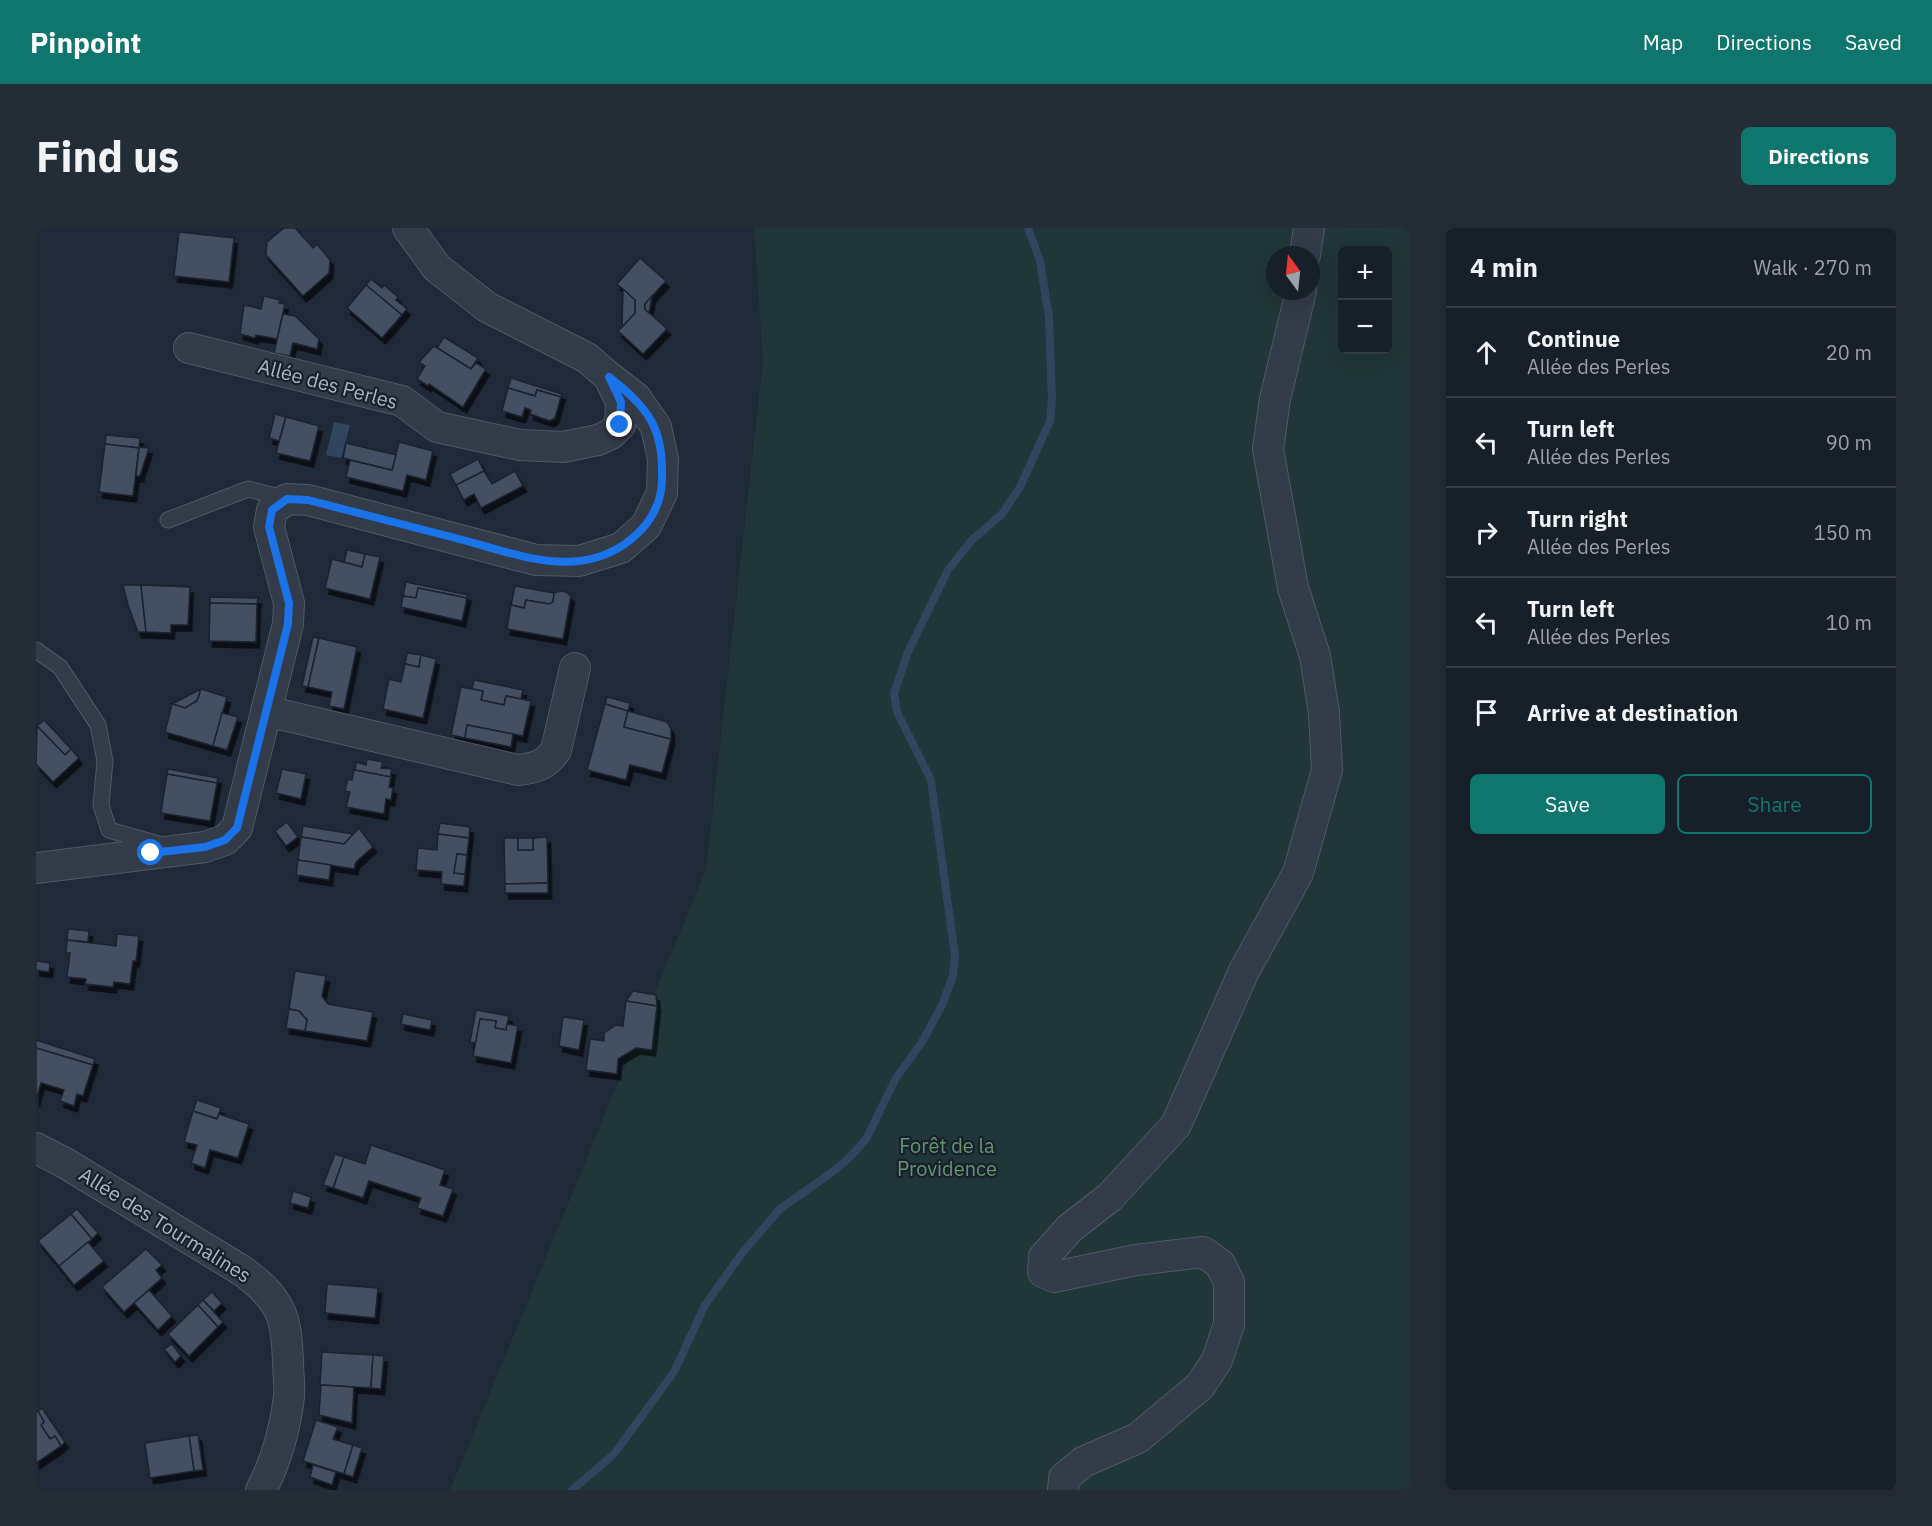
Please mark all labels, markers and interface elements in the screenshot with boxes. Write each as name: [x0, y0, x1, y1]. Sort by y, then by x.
text: Pinpoint: [30, 24, 141, 61]
text: Map: [1643, 28, 1683, 56]
text: Directions: [1716, 28, 1812, 56]
text: Saved: [1845, 28, 1902, 56]
button: Directions: [1741, 127, 1896, 185]
text: Find us: [36, 129, 179, 184]
north arrow: [1266, 246, 1320, 300]
map controls: [1338, 246, 1392, 354]
button: +: [1338, 246, 1392, 300]
text: 4 min: [1470, 250, 1538, 284]
text: Walk · 270 m: [1754, 254, 1872, 281]
button: −: [1338, 300, 1392, 354]
text: Continue: [1527, 324, 1620, 353]
icon: ahead: [1470, 336, 1503, 369]
text: 20 m: [1826, 339, 1872, 366]
street label: Allée des Perles: [255, 352, 401, 415]
text: Allée des Perles: [1527, 353, 1671, 380]
route end: [606, 411, 632, 437]
text: Turn left: [1527, 414, 1615, 443]
icon: left: [1470, 426, 1503, 459]
text: 90 m: [1826, 429, 1872, 456]
text: Allée des Perles: [1527, 443, 1671, 470]
text: Turn right: [1527, 504, 1628, 533]
icon: right: [1470, 516, 1503, 549]
text: 150 m: [1814, 519, 1872, 546]
text: Allée des Perles: [1527, 533, 1671, 560]
text: Turn left: [1527, 594, 1615, 623]
icon: left: [1470, 606, 1503, 639]
text: 10 m: [1826, 609, 1872, 636]
text: Allée des Perles: [1527, 623, 1671, 650]
icon: arrive: [1470, 696, 1503, 729]
text: Arrive at destination: [1527, 698, 1738, 727]
button: Save: [1470, 774, 1665, 834]
button: Share: [1677, 774, 1872, 834]
route start: [137, 839, 163, 865]
park label: Forêt de la Providence: [897, 1132, 997, 1182]
street label: Allée des Tourmalines: [74, 1161, 256, 1288]

